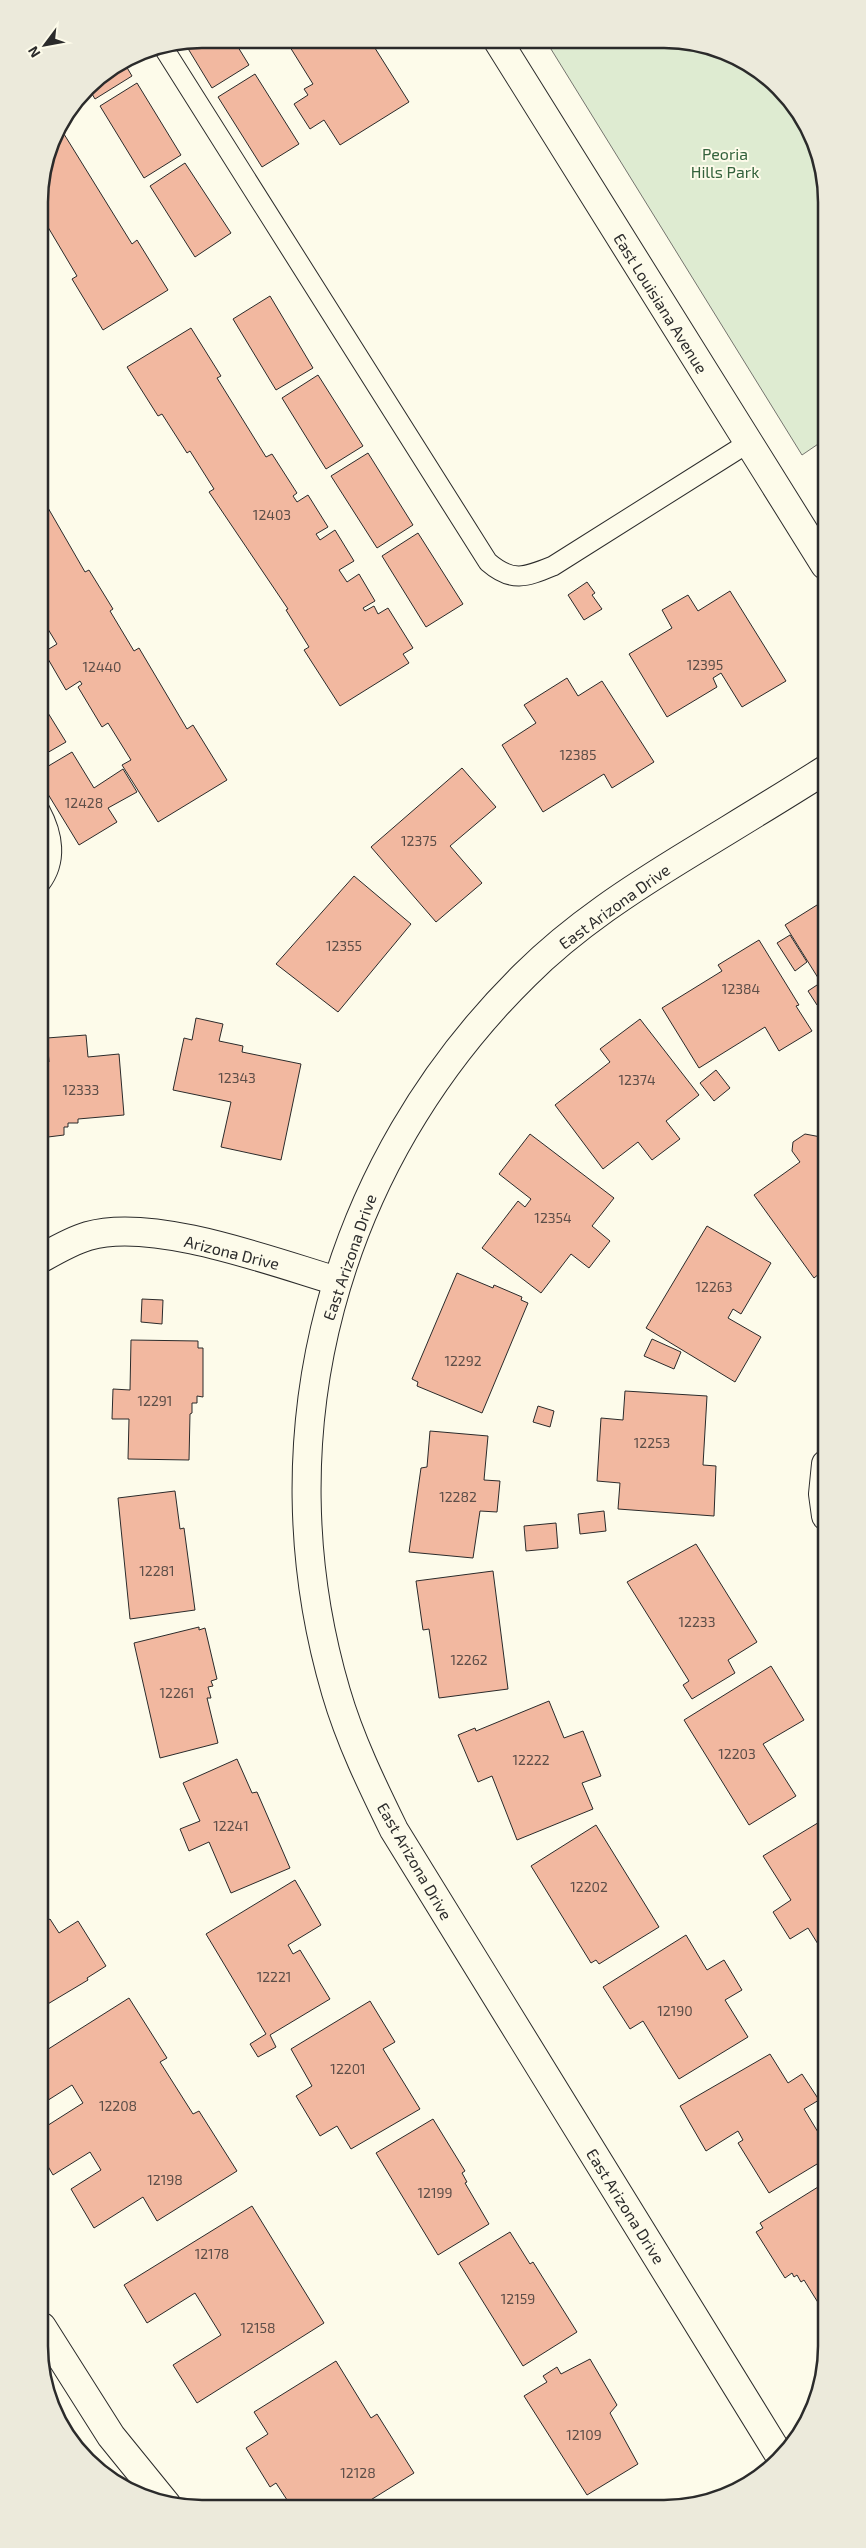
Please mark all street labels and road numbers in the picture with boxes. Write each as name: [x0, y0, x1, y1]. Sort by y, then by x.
street label: East Louisiana Avenue: [610, 229, 712, 377]
street label: East Arizona Drive: [555, 859, 673, 953]
street label: East Arizona Drive: [318, 1191, 380, 1323]
street label: Arizona Drive: [183, 1231, 281, 1273]
street label: East Arizona Drive: [374, 1799, 456, 1923]
street label: East Arizona Drive: [583, 2145, 669, 2267]

